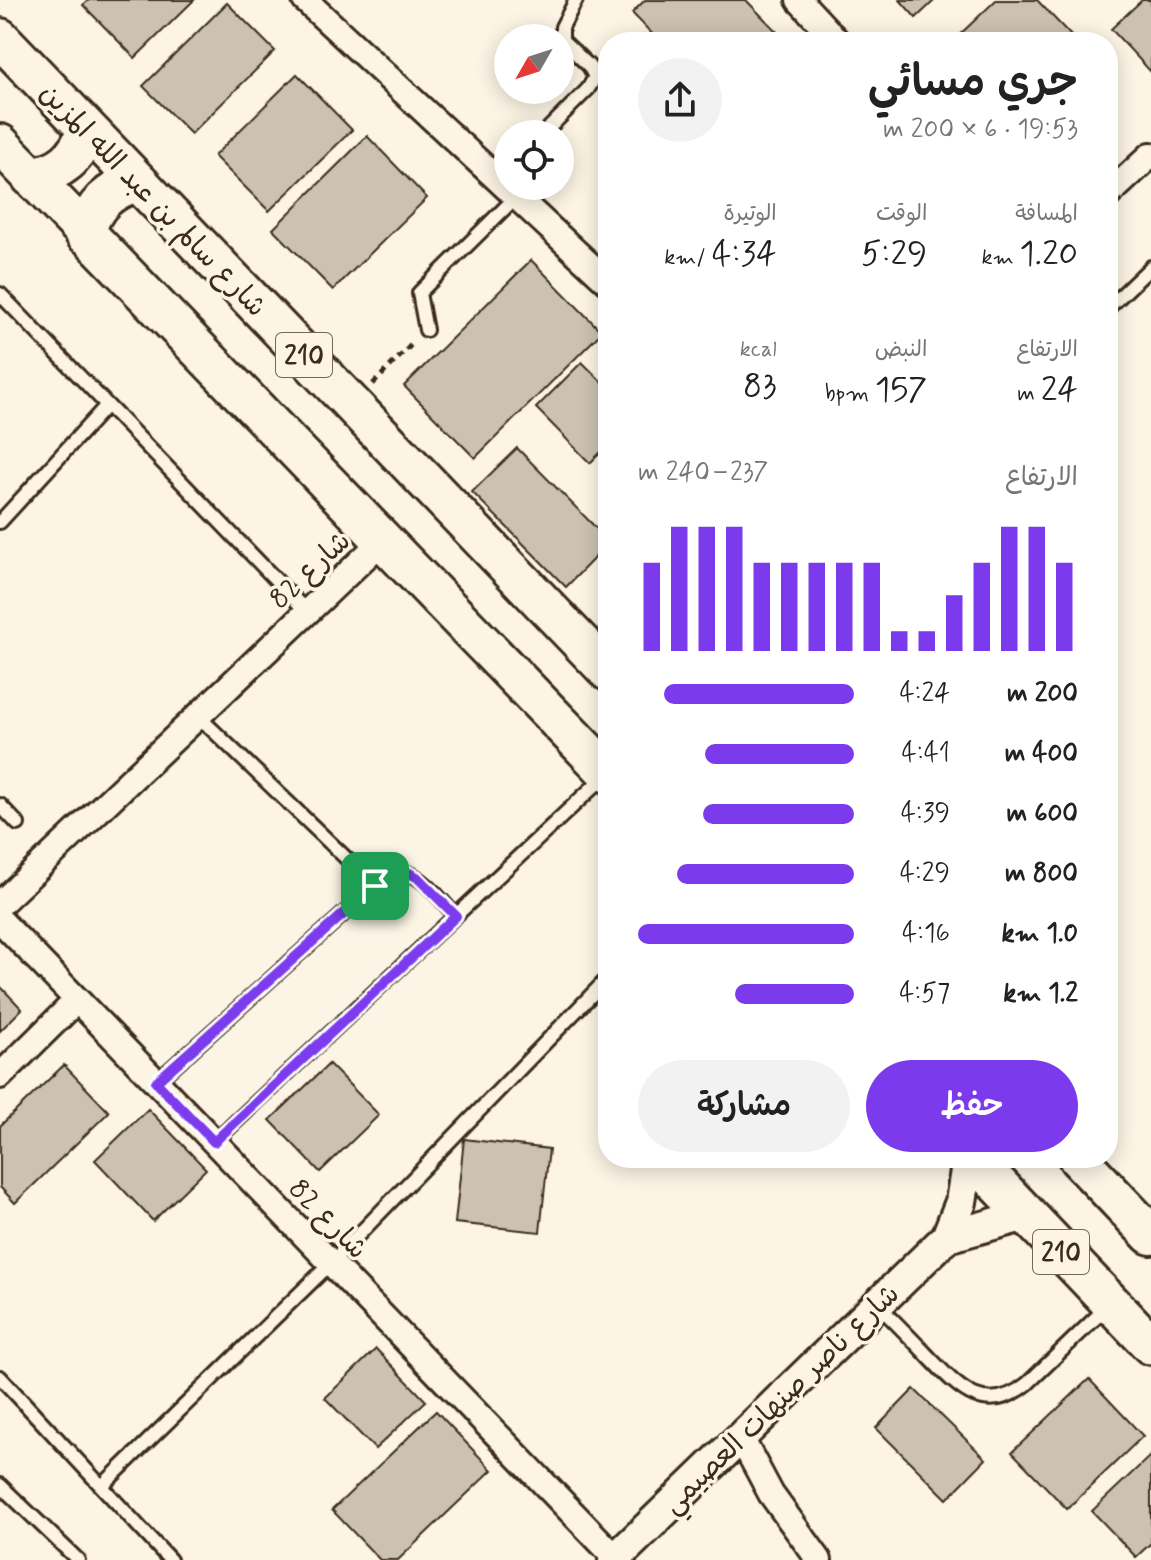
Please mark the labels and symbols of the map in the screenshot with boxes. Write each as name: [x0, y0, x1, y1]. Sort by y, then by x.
north arrow: [494, 24, 574, 104]
street label: شارع سالم بن عبد الله المزين: [30, 76, 274, 326]
road number: 210: [276, 333, 332, 377]
street label: شارع 82: [262, 524, 359, 618]
pin: [341, 852, 409, 920]
street label: شارع 82: [280, 1171, 375, 1268]
road number: 210: [1033, 1230, 1089, 1274]
street label: شارع ناصر صنهات العصيمي: [655, 1277, 911, 1526]

